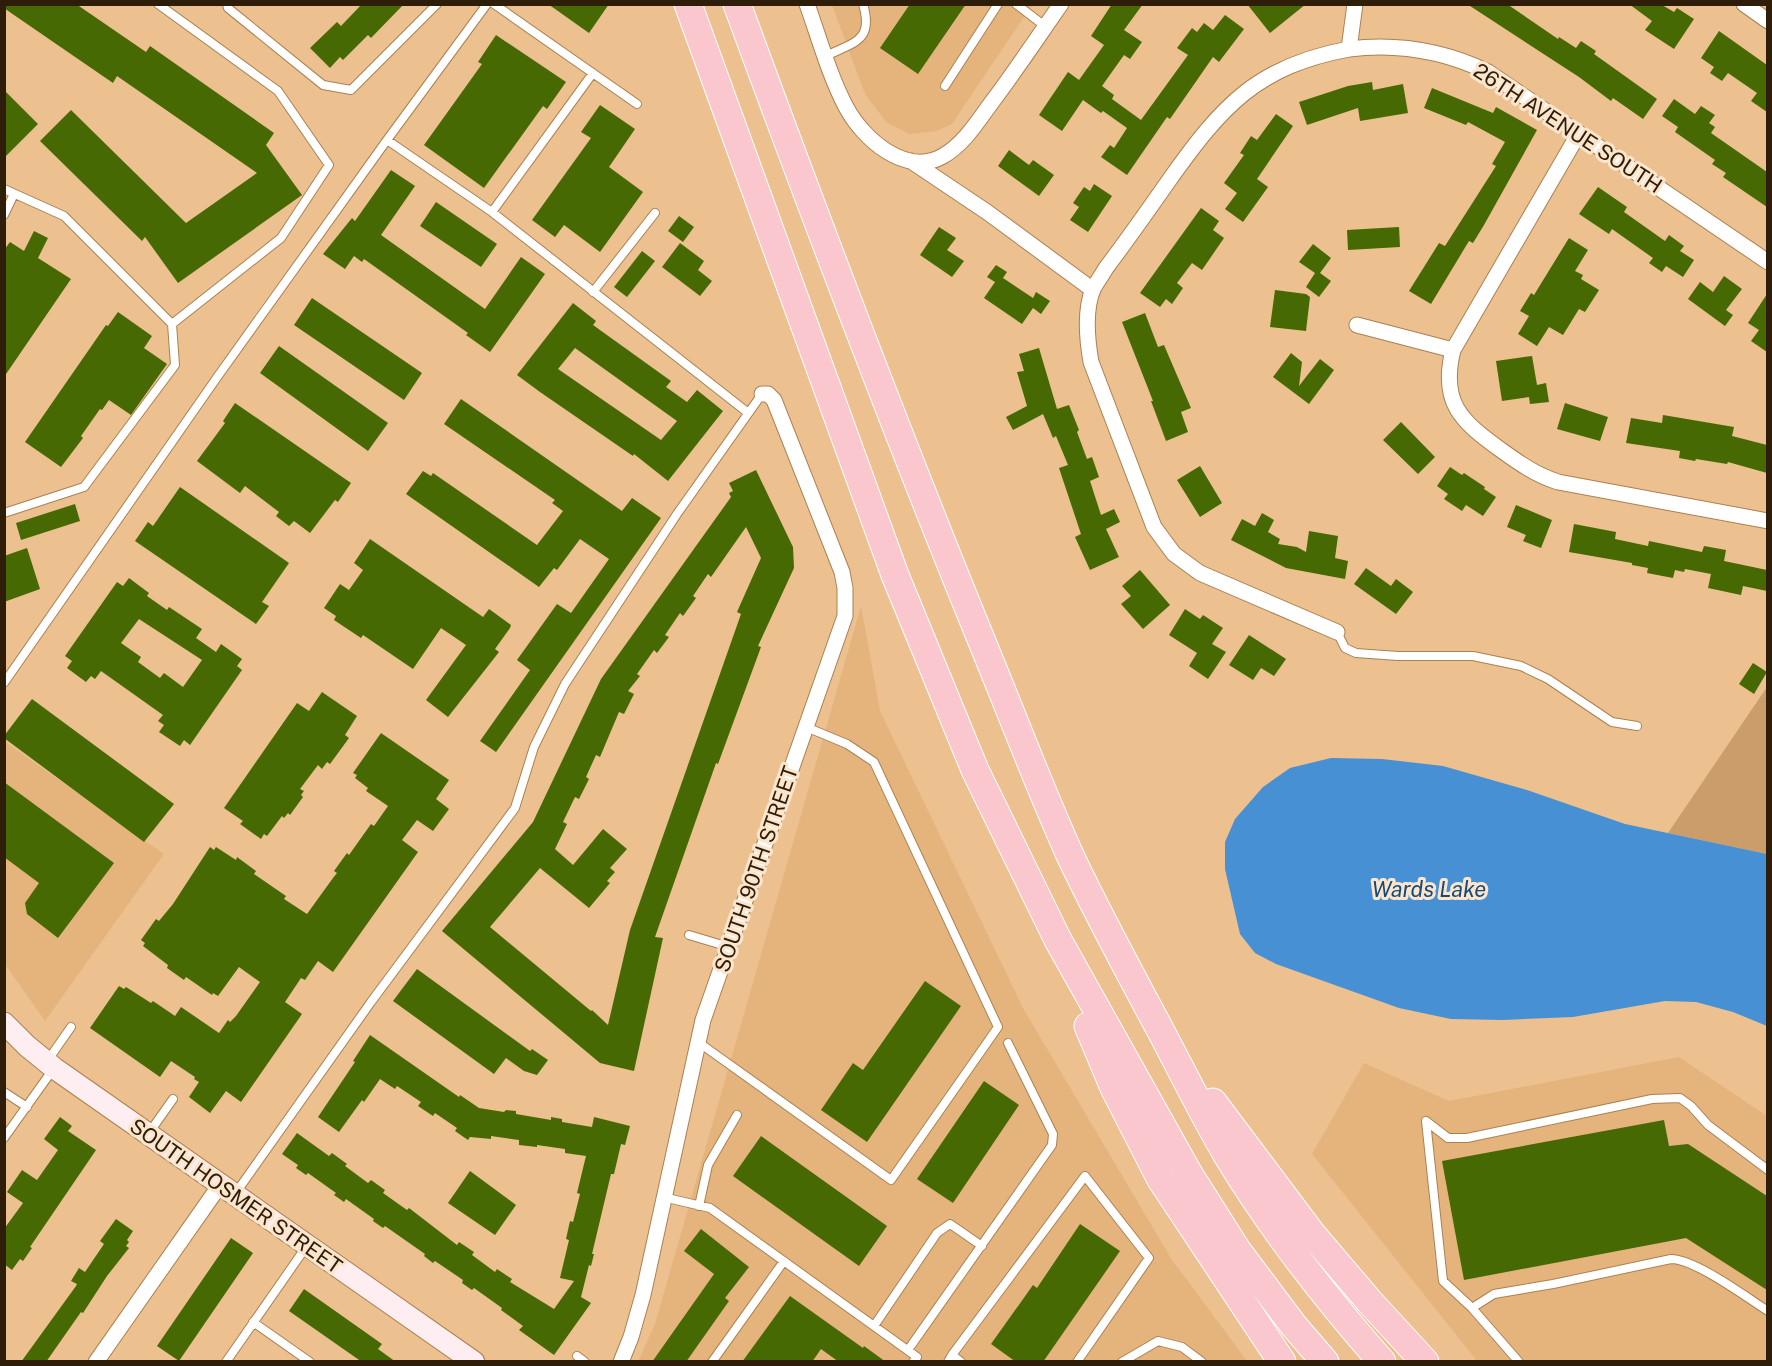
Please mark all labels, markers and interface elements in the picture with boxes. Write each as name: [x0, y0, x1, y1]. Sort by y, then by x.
street label: 26TH AVENUE SOUTH: [1469, 58, 1667, 198]
street label: SOUTH 90TH STREET: [709, 763, 803, 975]
water label: Wards Lake: [1372, 876, 1486, 902]
street label: SOUTH HOSMER STREET: [125, 1113, 347, 1279]

